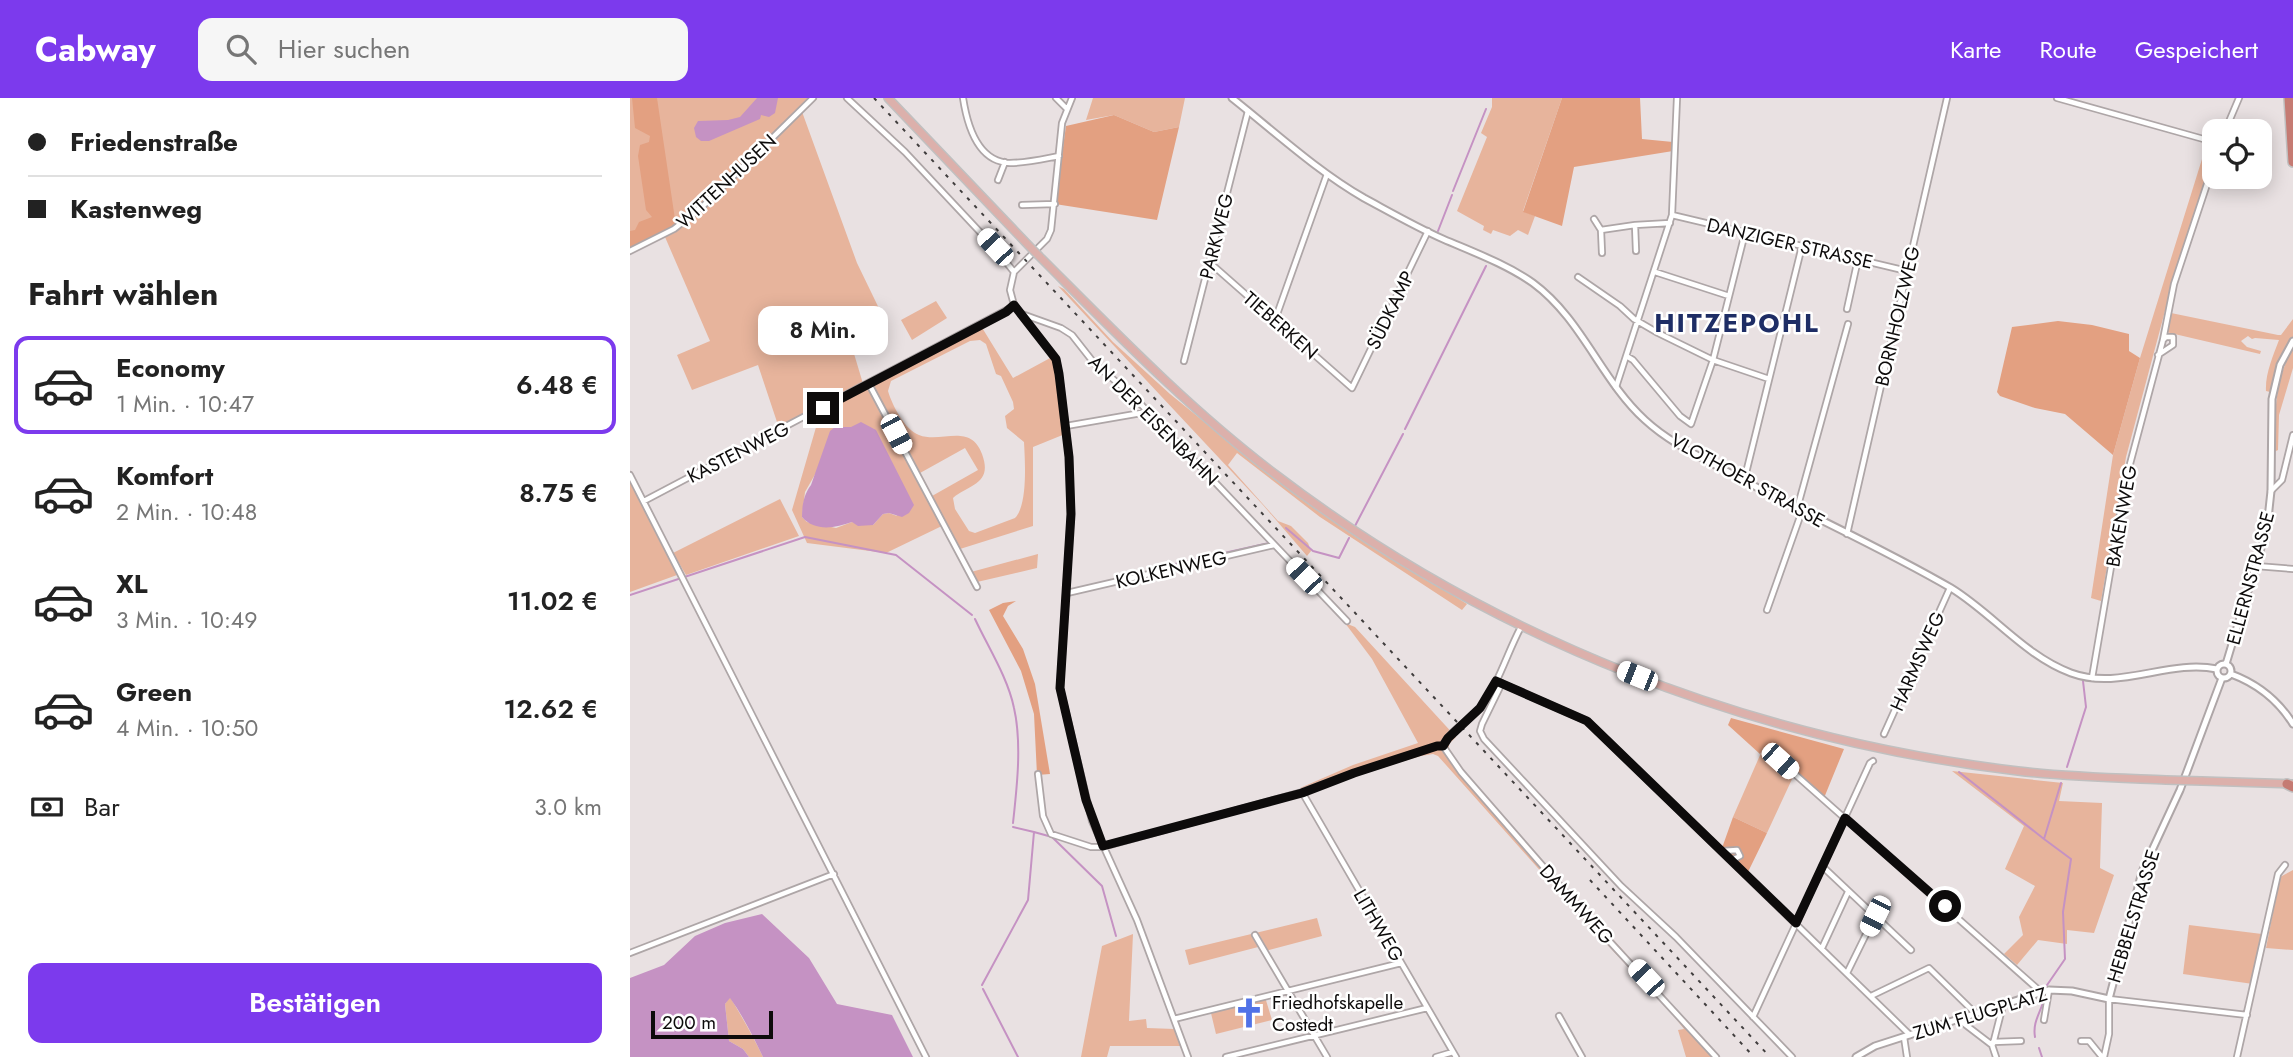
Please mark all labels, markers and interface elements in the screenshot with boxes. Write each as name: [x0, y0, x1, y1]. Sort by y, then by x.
search box: [198, 18, 688, 81]
text: Cabway: [35, 26, 156, 73]
icon: search: [222, 30, 260, 68]
text: Hier suchen: [278, 30, 410, 68]
text: Karte: [1950, 32, 2001, 67]
text: Route: [2039, 32, 2097, 67]
text: Gespeichert: [2135, 32, 2258, 67]
map controls: [2202, 119, 2272, 189]
button: locate: [2202, 119, 2272, 189]
text: Friedenstraße: [70, 123, 238, 161]
street label: WITTENHUSEN: [670, 128, 782, 235]
text: Kastenweg: [70, 190, 202, 228]
street label: PARKWEG: [1193, 190, 1240, 282]
street label: DANZIGER STRASSE: [1704, 211, 1876, 276]
car: [973, 224, 1018, 270]
street label: BORNHOLZWEG: [1868, 243, 1927, 389]
street label: SÜDKAMP: [1360, 266, 1421, 354]
text: Fahrt wählen: [28, 271, 218, 317]
street label: TIEBERKEN: [1237, 285, 1324, 366]
district label: HITZEPOHL: [1654, 304, 1820, 342]
callout: 8 Min.: [758, 306, 888, 356]
text: 8 Min.: [790, 313, 857, 347]
text: Economy: [116, 349, 225, 387]
street label: AN DER EISENBAHN: [1082, 349, 1225, 492]
icon: car: [32, 354, 95, 417]
text: 6.48 €: [516, 366, 598, 404]
text: 1 Min. · 10:47: [116, 387, 254, 421]
route end: [807, 392, 839, 424]
car: [877, 411, 916, 457]
street label: KASTENWEG: [682, 415, 794, 490]
street label: VLOTHOER STRASSE: [1666, 427, 1830, 534]
text: Komfort: [116, 457, 213, 495]
icon: car: [32, 462, 95, 525]
street label: BAKENWEG: [2099, 463, 2144, 569]
text: 8.75 €: [519, 474, 598, 512]
text: 2 Min. · 10:48: [116, 495, 257, 529]
street label: ELLERNSTRASSE: [2220, 508, 2281, 648]
street label: KOLKENWEG: [1113, 544, 1229, 595]
car: [1282, 554, 1327, 598]
text: XL: [116, 565, 148, 603]
icon: car: [32, 570, 95, 633]
text: 11.02 €: [507, 582, 598, 620]
text: 3 Min. · 10:49: [116, 603, 257, 637]
street label: HARMSWEG: [1883, 607, 1951, 715]
car: [1614, 658, 1661, 694]
text: Green: [116, 673, 192, 711]
icon: car: [32, 678, 95, 741]
text: 12.62 €: [503, 690, 598, 728]
text: 4 Min. · 10:50: [116, 711, 258, 745]
car: [1758, 739, 1803, 783]
icon: cash: [28, 788, 66, 826]
text: Bar: [84, 788, 120, 826]
text: 3.0 km: [534, 790, 602, 824]
street label: HEBBELSTRASSE: [2100, 846, 2167, 986]
street label: DAMMWEG: [1533, 858, 1620, 950]
street label: LITHWEG: [1347, 884, 1410, 966]
route start: [1929, 890, 1961, 922]
car: [1857, 893, 1894, 939]
car: [1624, 955, 1669, 1001]
button: Bestätigen: [28, 963, 602, 1043]
street label: ZUM FLUGPLATZ: [1910, 980, 2050, 1047]
place label: Friedhofskapelle Costedt: [1272, 989, 1403, 1038]
church icon: Friedhofskapelle Costedt: [1232, 996, 1266, 1030]
scale bar: [651, 1008, 774, 1040]
text: 200 m: [662, 1009, 716, 1036]

